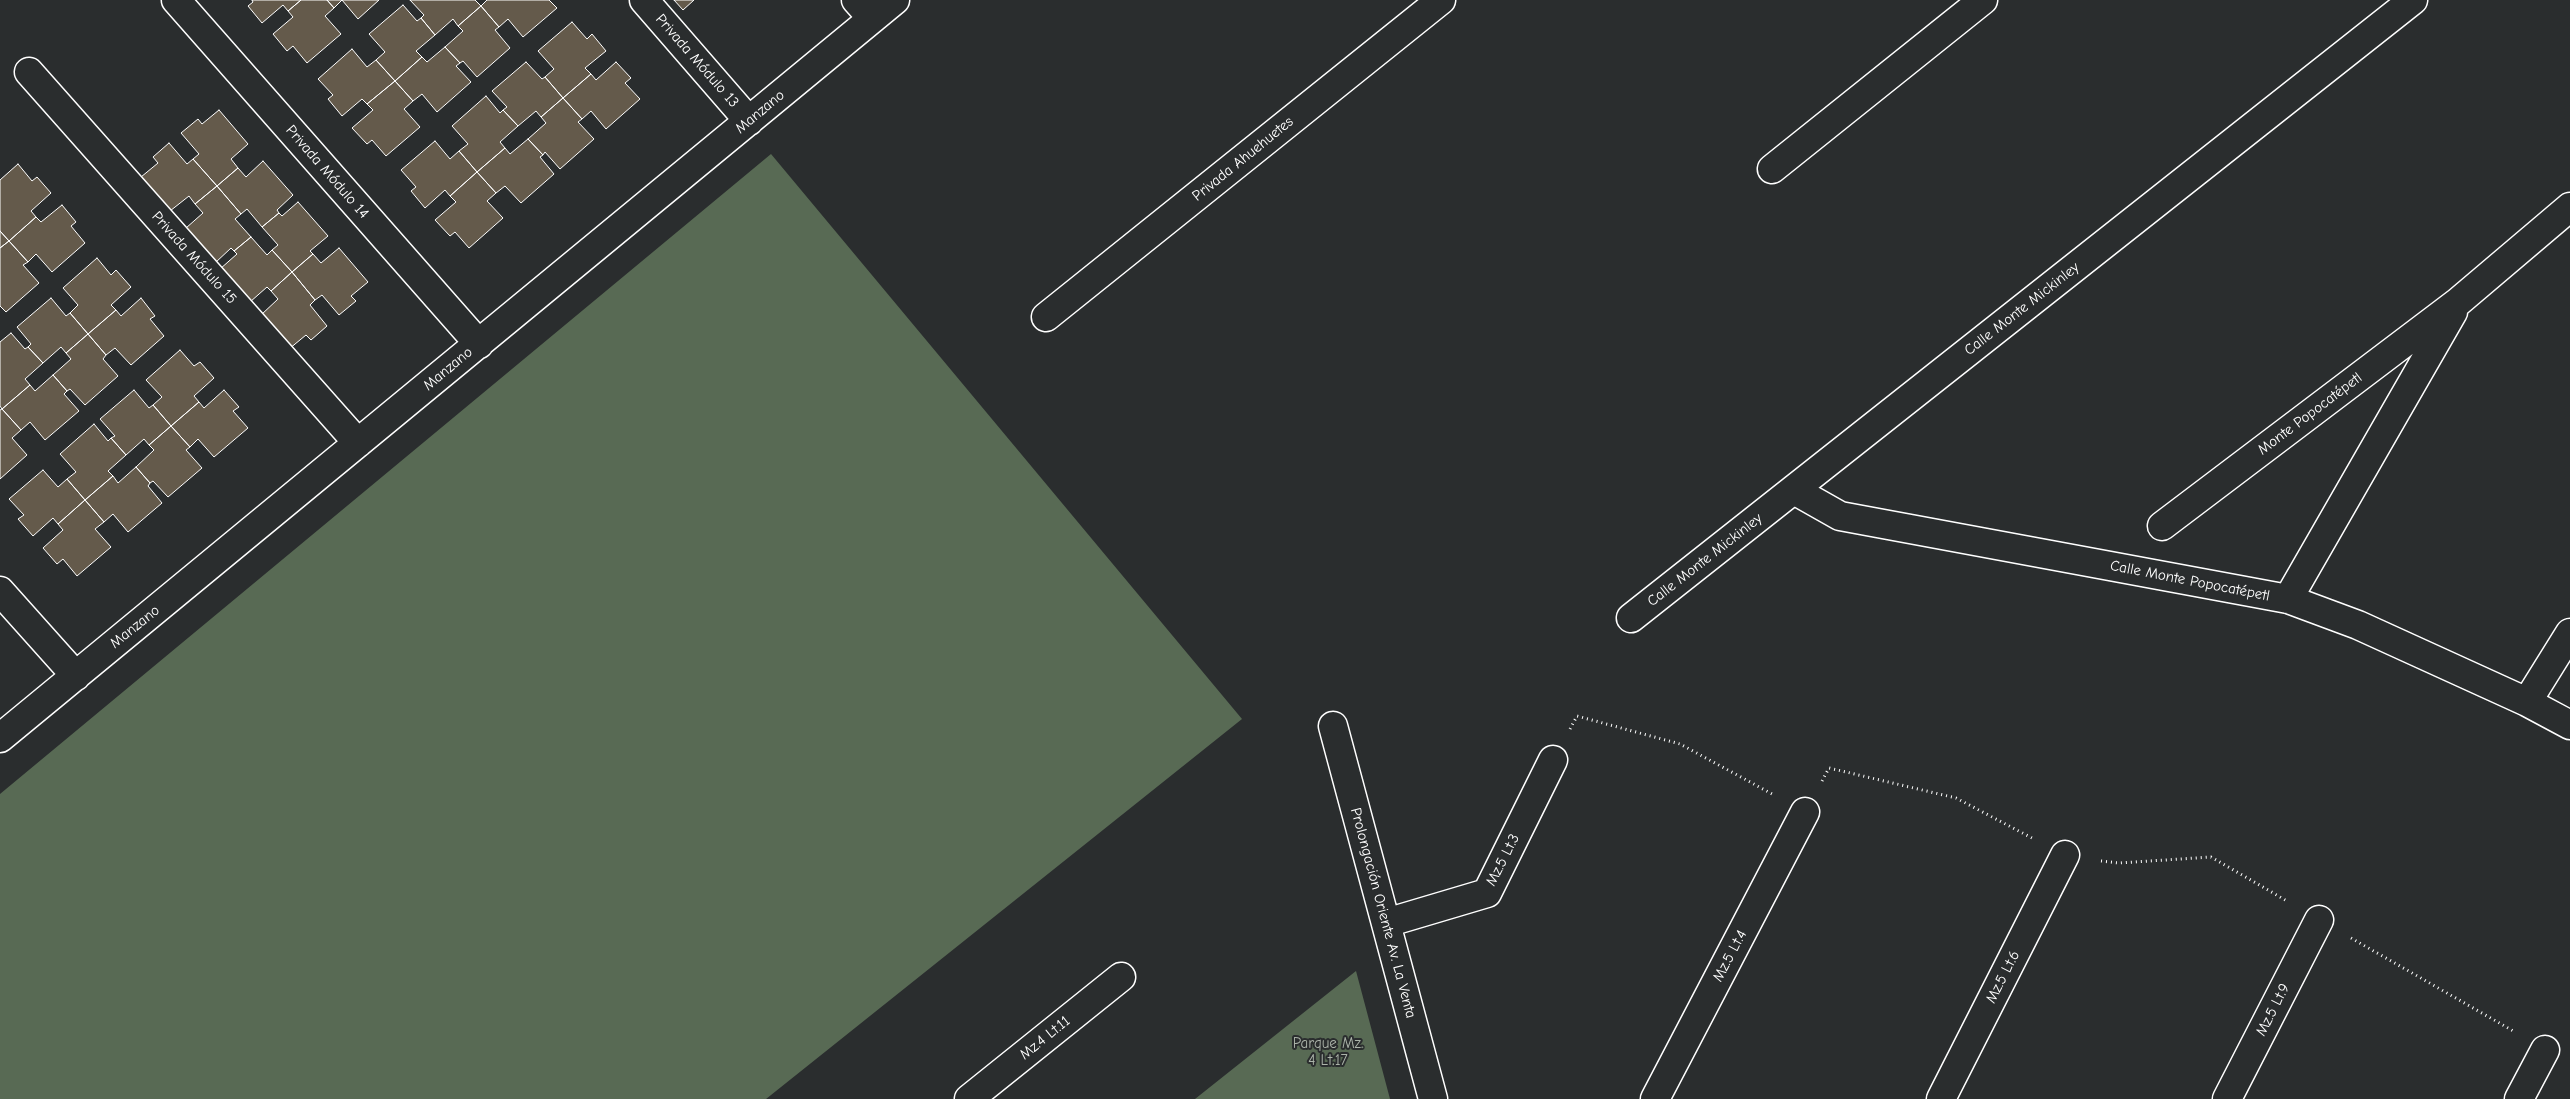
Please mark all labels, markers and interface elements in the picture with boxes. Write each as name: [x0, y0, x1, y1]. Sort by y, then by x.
street label: Privada Módulo 13: [651, 11, 743, 111]
street label: Manzano: [732, 86, 788, 138]
street label: Privada Ahuehuetes: [1189, 113, 1297, 205]
street label: Privada Módulo 14: [282, 122, 372, 222]
street label: Privada Módulo 15: [148, 208, 240, 308]
street label: Calle Monte Mickinley: [1961, 259, 2083, 359]
street label: Manzano: [420, 343, 476, 395]
street label: Monte Popocatépetl: [2254, 369, 2366, 459]
street label: Calle Monte Mickinley: [1644, 510, 1766, 610]
street label: Calle Monte Popocatépetl: [2109, 557, 2271, 605]
street label: Manzano: [107, 602, 163, 652]
street label: Prolongación Oriente Av. La Venta: [1346, 806, 1420, 1020]
street label: Mz.5 Lt.3: [1482, 831, 1524, 889]
street label: Mz.5 Lt.4: [1709, 927, 1751, 985]
street label: Mz.5 Lt.6: [1982, 948, 2024, 1006]
street label: Mz.5 Lt.9: [2252, 981, 2294, 1039]
street label: Mz.4 Lt.11: [1016, 1012, 1074, 1064]
park label: Parque Mz. 4 Lt.17: [1293, 1035, 1363, 1070]

